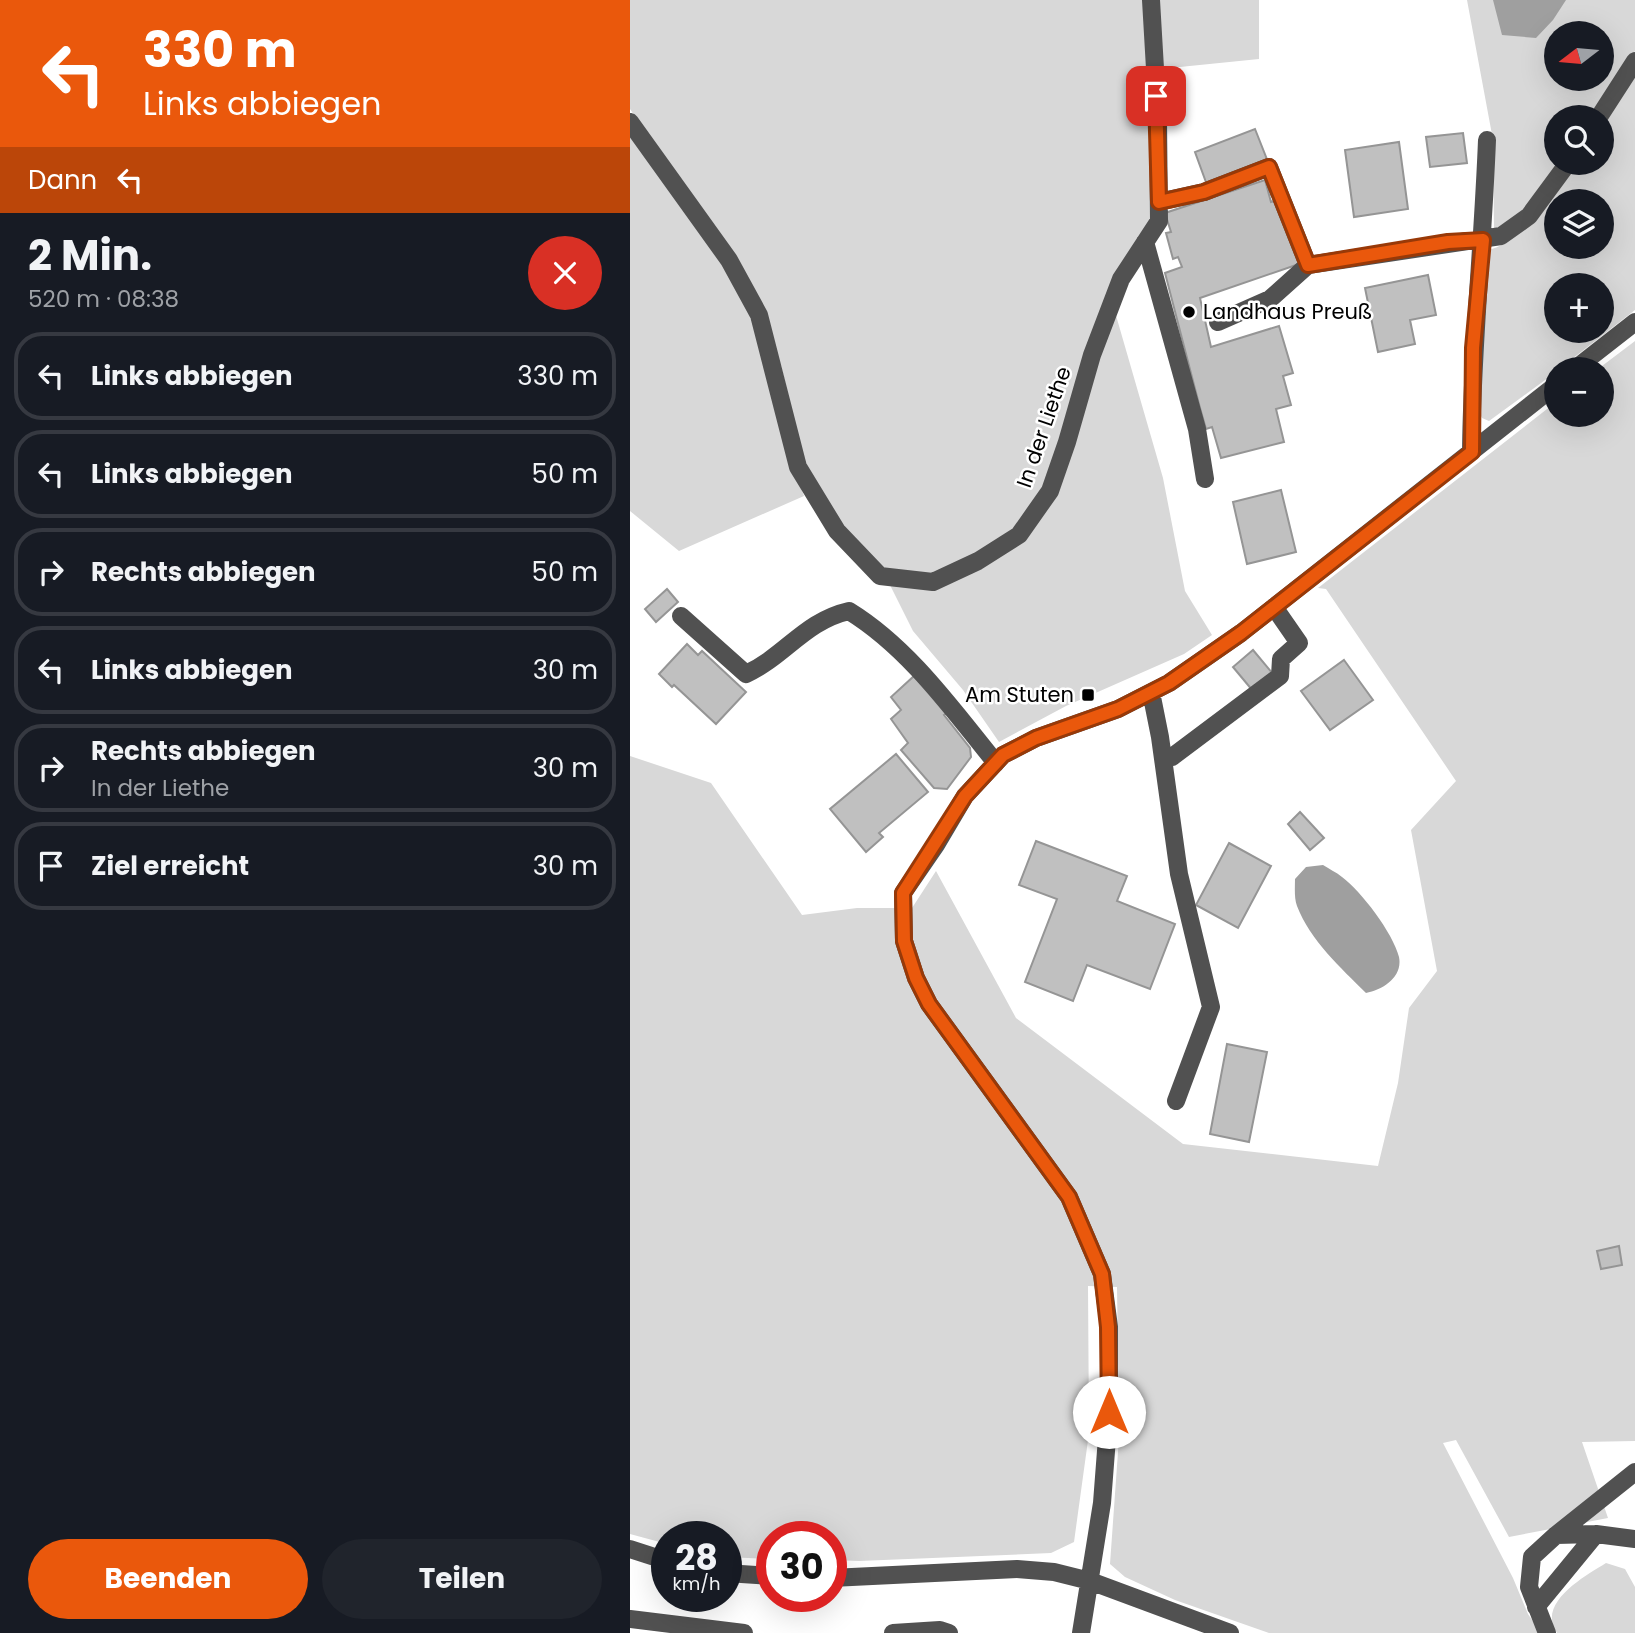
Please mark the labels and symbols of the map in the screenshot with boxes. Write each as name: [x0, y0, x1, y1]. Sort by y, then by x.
north arrow: [1544, 21, 1614, 91]
pin: [1126, 66, 1186, 126]
place label: Landhaus Preuß: [1203, 297, 1372, 326]
marker: Landhaus Preuß: [1181, 304, 1197, 320]
street label: In der Liethe: [1009, 362, 1078, 491]
place label: Am Stuten: [965, 680, 1074, 709]
marker: Am Stuten: [1080, 687, 1096, 703]
position arrow: [1072, 1375, 1146, 1449]
speed limit sign: 30: [756, 1521, 847, 1612]

